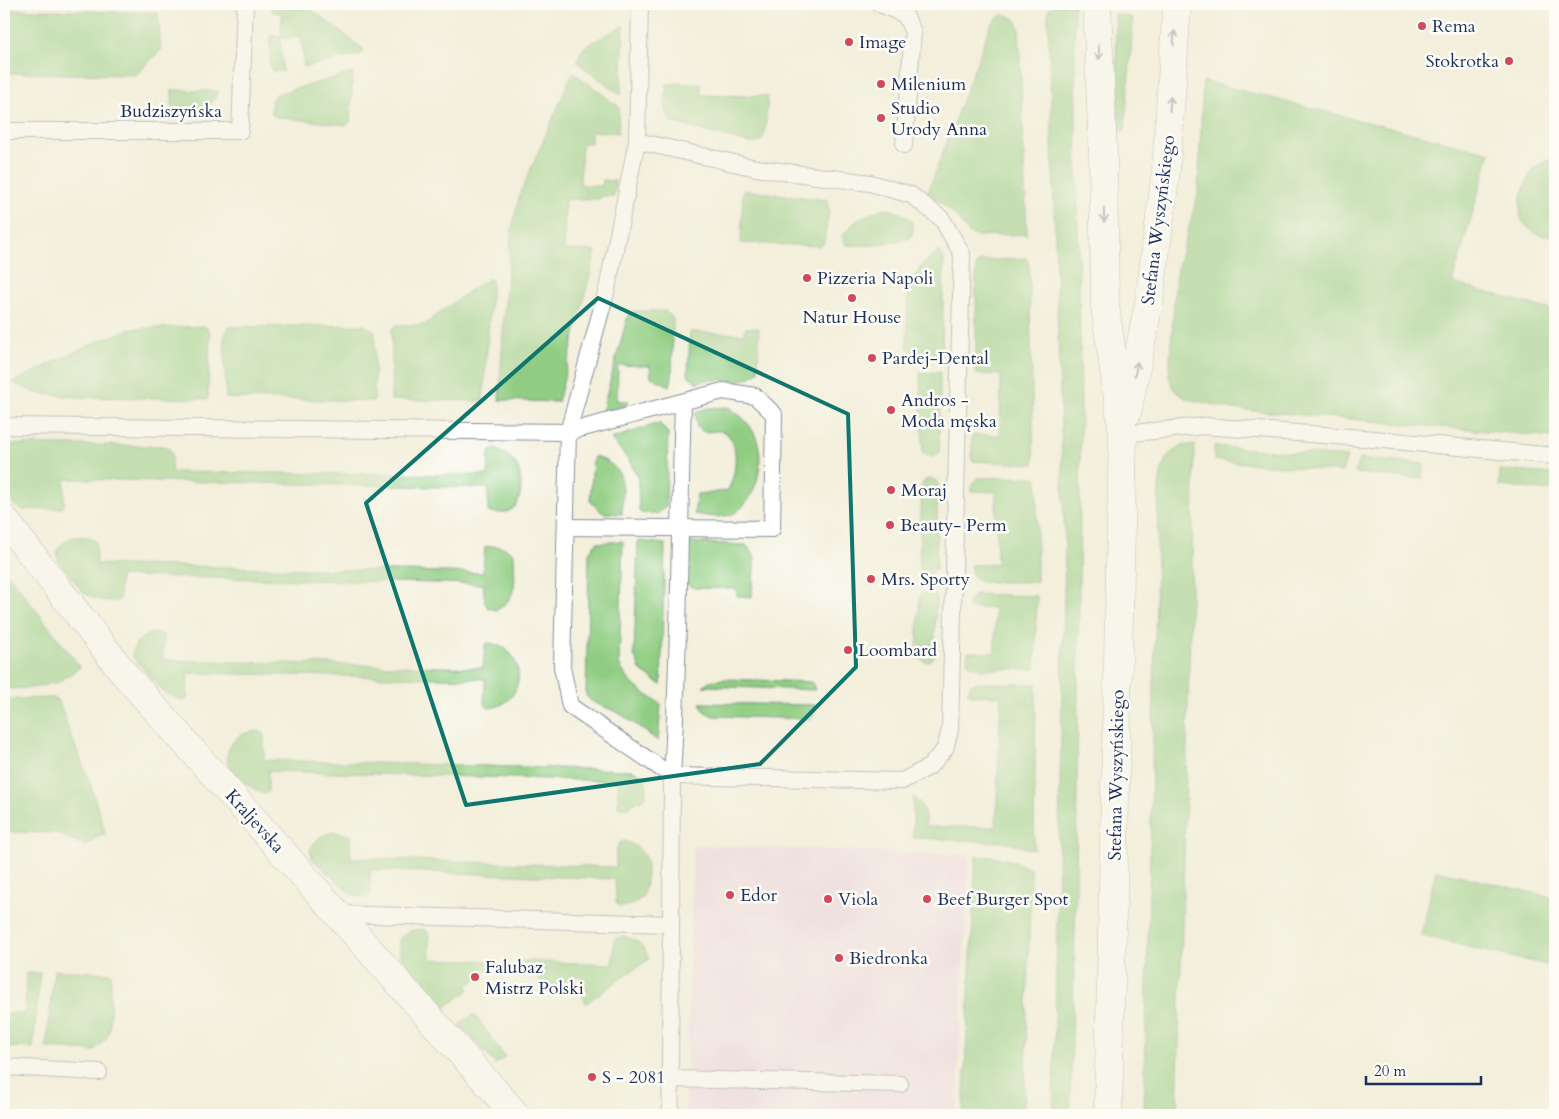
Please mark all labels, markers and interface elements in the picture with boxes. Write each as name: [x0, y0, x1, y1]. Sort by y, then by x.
place label: Rema: [1432, 14, 1476, 39]
marker: Rema: [1416, 20, 1428, 32]
place label: Image: [859, 30, 906, 55]
one-way arrow: [1169, 30, 1178, 46]
marker: Image: [843, 36, 855, 48]
one-way arrow: [1094, 44, 1104, 60]
place label: Stokrotka: [1426, 49, 1499, 74]
marker: Stokrotka: [1503, 55, 1515, 67]
place label: Milenium: [891, 72, 967, 97]
marker: Milenium: [875, 78, 887, 90]
place label: Studio Urody Anna: [891, 96, 987, 142]
one-way arrow: [1166, 96, 1175, 112]
street label: Budziszyńska: [120, 99, 222, 124]
marker: Studio Urody Anna: [875, 112, 887, 124]
street label: Stefana Wyszyńskiego: [1136, 133, 1181, 306]
one-way arrow: [1099, 207, 1108, 223]
place label: Pizzeria Napoli: [817, 266, 933, 291]
marker: Pizzeria Napoli: [801, 272, 813, 284]
marker: Natur House: [846, 292, 858, 304]
place label: Natur House: [803, 305, 901, 330]
place label: Pardej-Dental: [882, 346, 989, 371]
marker: Pardej-Dental: [866, 352, 878, 364]
one-way arrow: [1132, 361, 1141, 377]
place label: Andros - Moda męska: [901, 388, 997, 434]
marker: Andros - Moda męska: [885, 404, 897, 416]
place label: Moraj: [901, 478, 947, 503]
marker: Moraj: [885, 484, 897, 496]
place label: Beauty- Perm: [900, 513, 1008, 538]
marker: Beauty- Perm: [884, 519, 896, 531]
place label: Mrs. Sporty: [881, 567, 971, 592]
marker: Mrs. Sporty: [865, 573, 877, 585]
place label: Loombard: [858, 638, 938, 663]
marker: Loombard: [842, 644, 854, 656]
street label: Stefana Wyszyńskiego: [1103, 689, 1130, 861]
street label: Kraljevska: [219, 784, 290, 859]
place label: Edor: [740, 883, 777, 908]
place label: Viola: [838, 887, 879, 912]
place label: Beef Burger Spot: [937, 887, 1069, 912]
marker: Edor: [724, 889, 736, 901]
marker: Viola: [822, 893, 834, 905]
marker: Beef Burger Spot: [921, 893, 933, 905]
place label: Biedronka: [849, 946, 928, 971]
marker: Biedronka: [833, 952, 845, 964]
place label: Falubaz Mistrz Polski: [485, 955, 584, 1001]
marker: Falubaz Mistrz Polski: [469, 971, 481, 983]
scale bar: [1366, 1054, 1482, 1086]
text: 20 m: [1374, 1061, 1406, 1081]
place label: S - 2081: [602, 1065, 666, 1090]
marker: S - 2081: [586, 1071, 598, 1083]

